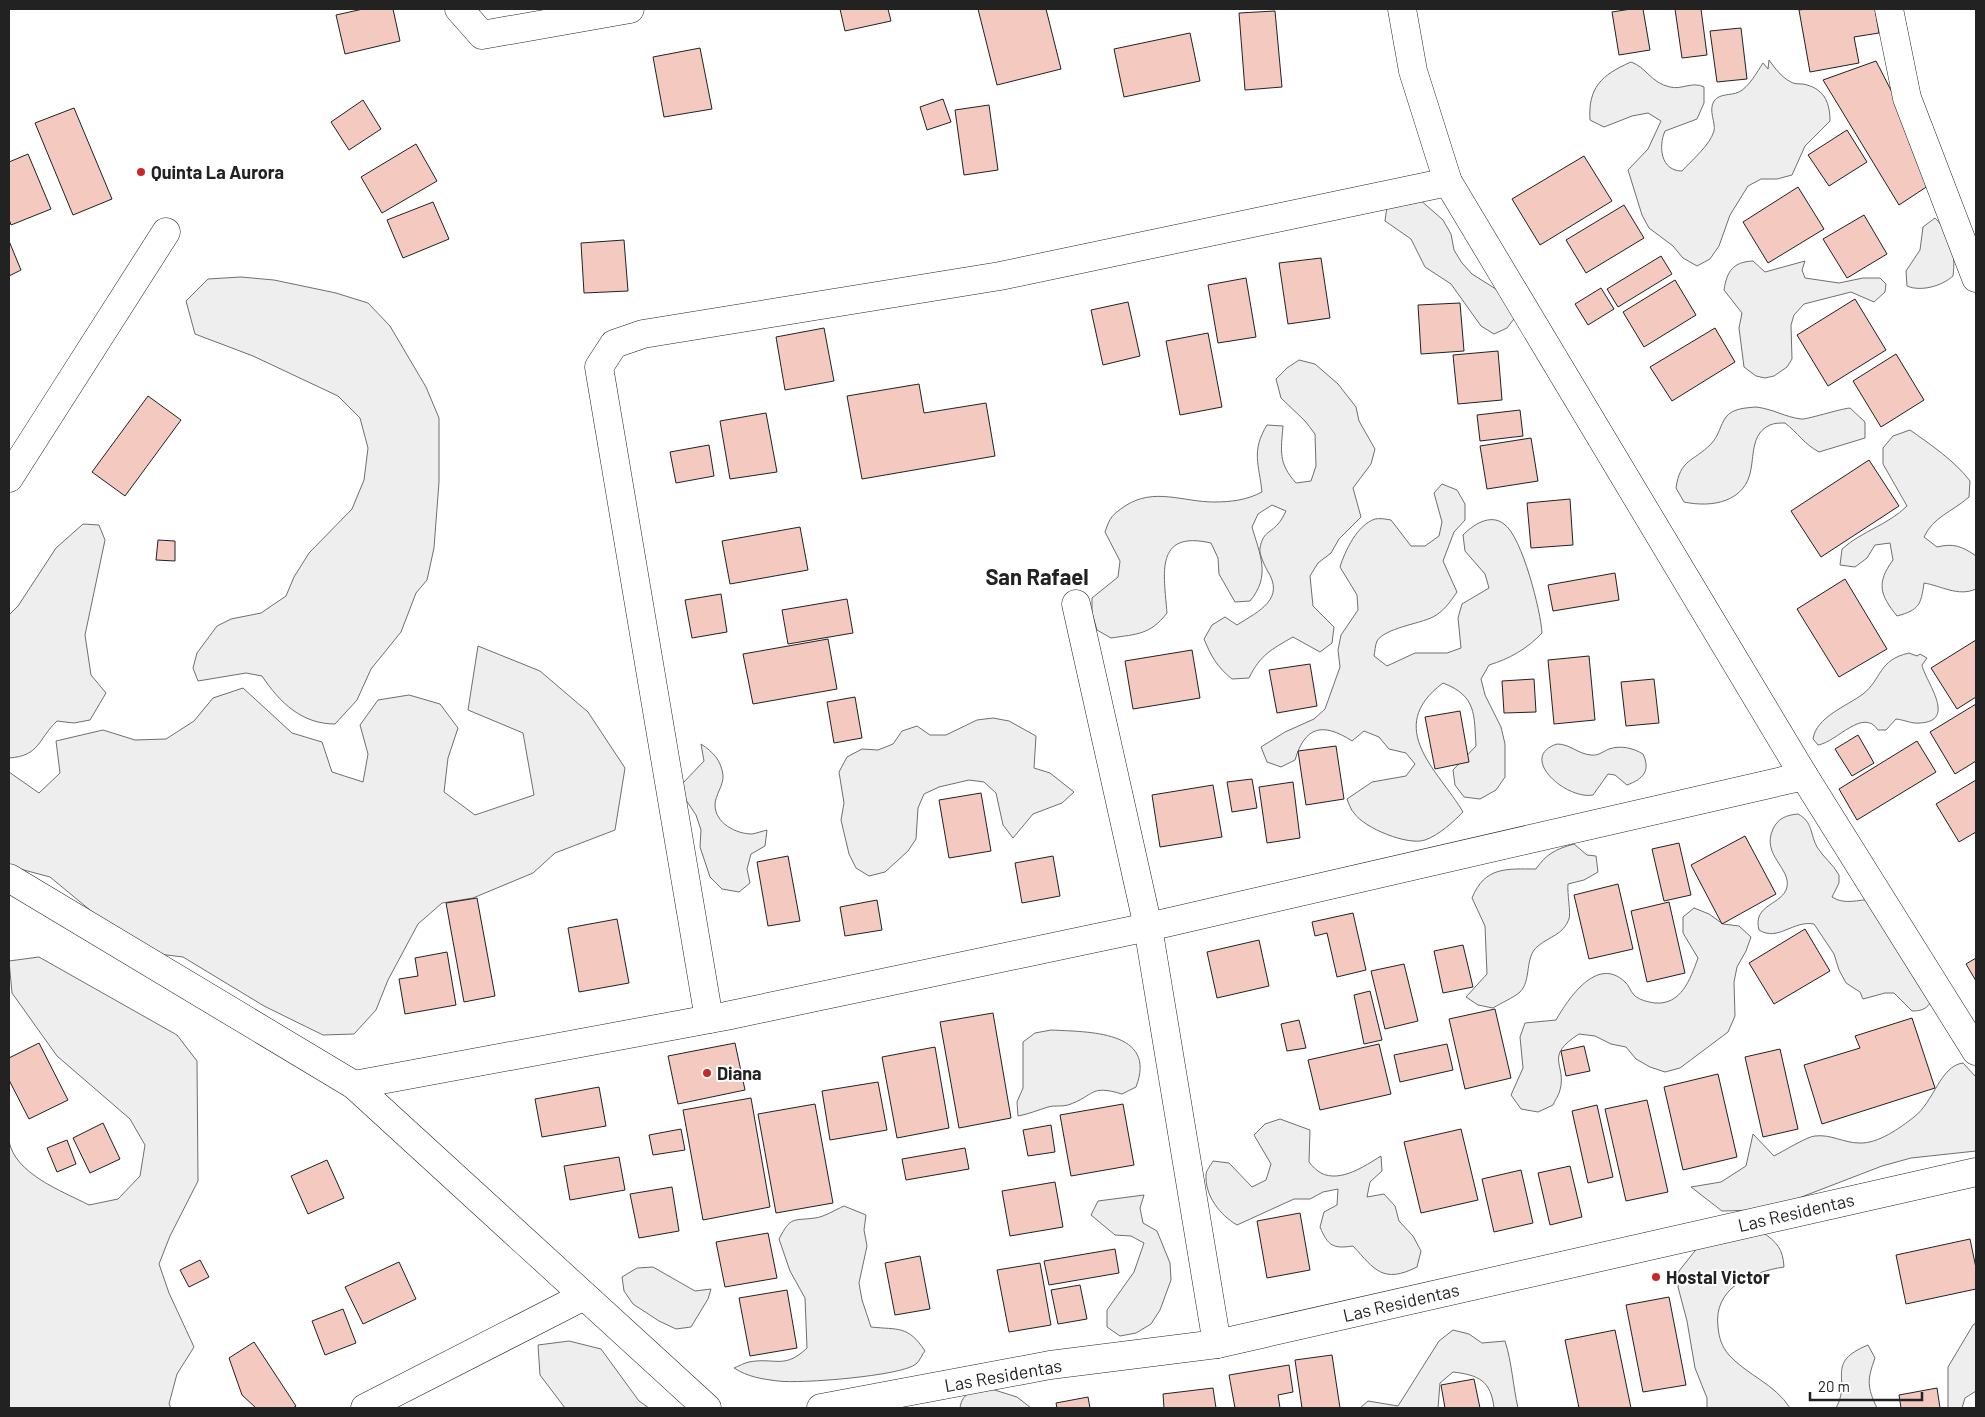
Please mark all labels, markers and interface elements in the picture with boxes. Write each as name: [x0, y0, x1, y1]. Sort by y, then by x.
place label: Quinta La Aurora: [151, 161, 284, 183]
marker: Quinta La Aurora: [135, 166, 147, 178]
district label: San Rafael: [985, 563, 1089, 589]
place label: Diana: [717, 1062, 762, 1084]
marker: Diana: [701, 1067, 713, 1079]
street label: Las Residentas: [1736, 1188, 1856, 1236]
place label: Hostal Victor: [1666, 1266, 1770, 1288]
marker: Hostal Victor: [1650, 1271, 1662, 1283]
street label: Las Residentas: [1341, 1278, 1461, 1326]
street label: Las Residentas: [943, 1354, 1063, 1396]
scale bar: [1810, 1370, 1922, 1402]
text: 20 m: [1818, 1377, 1850, 1395]

